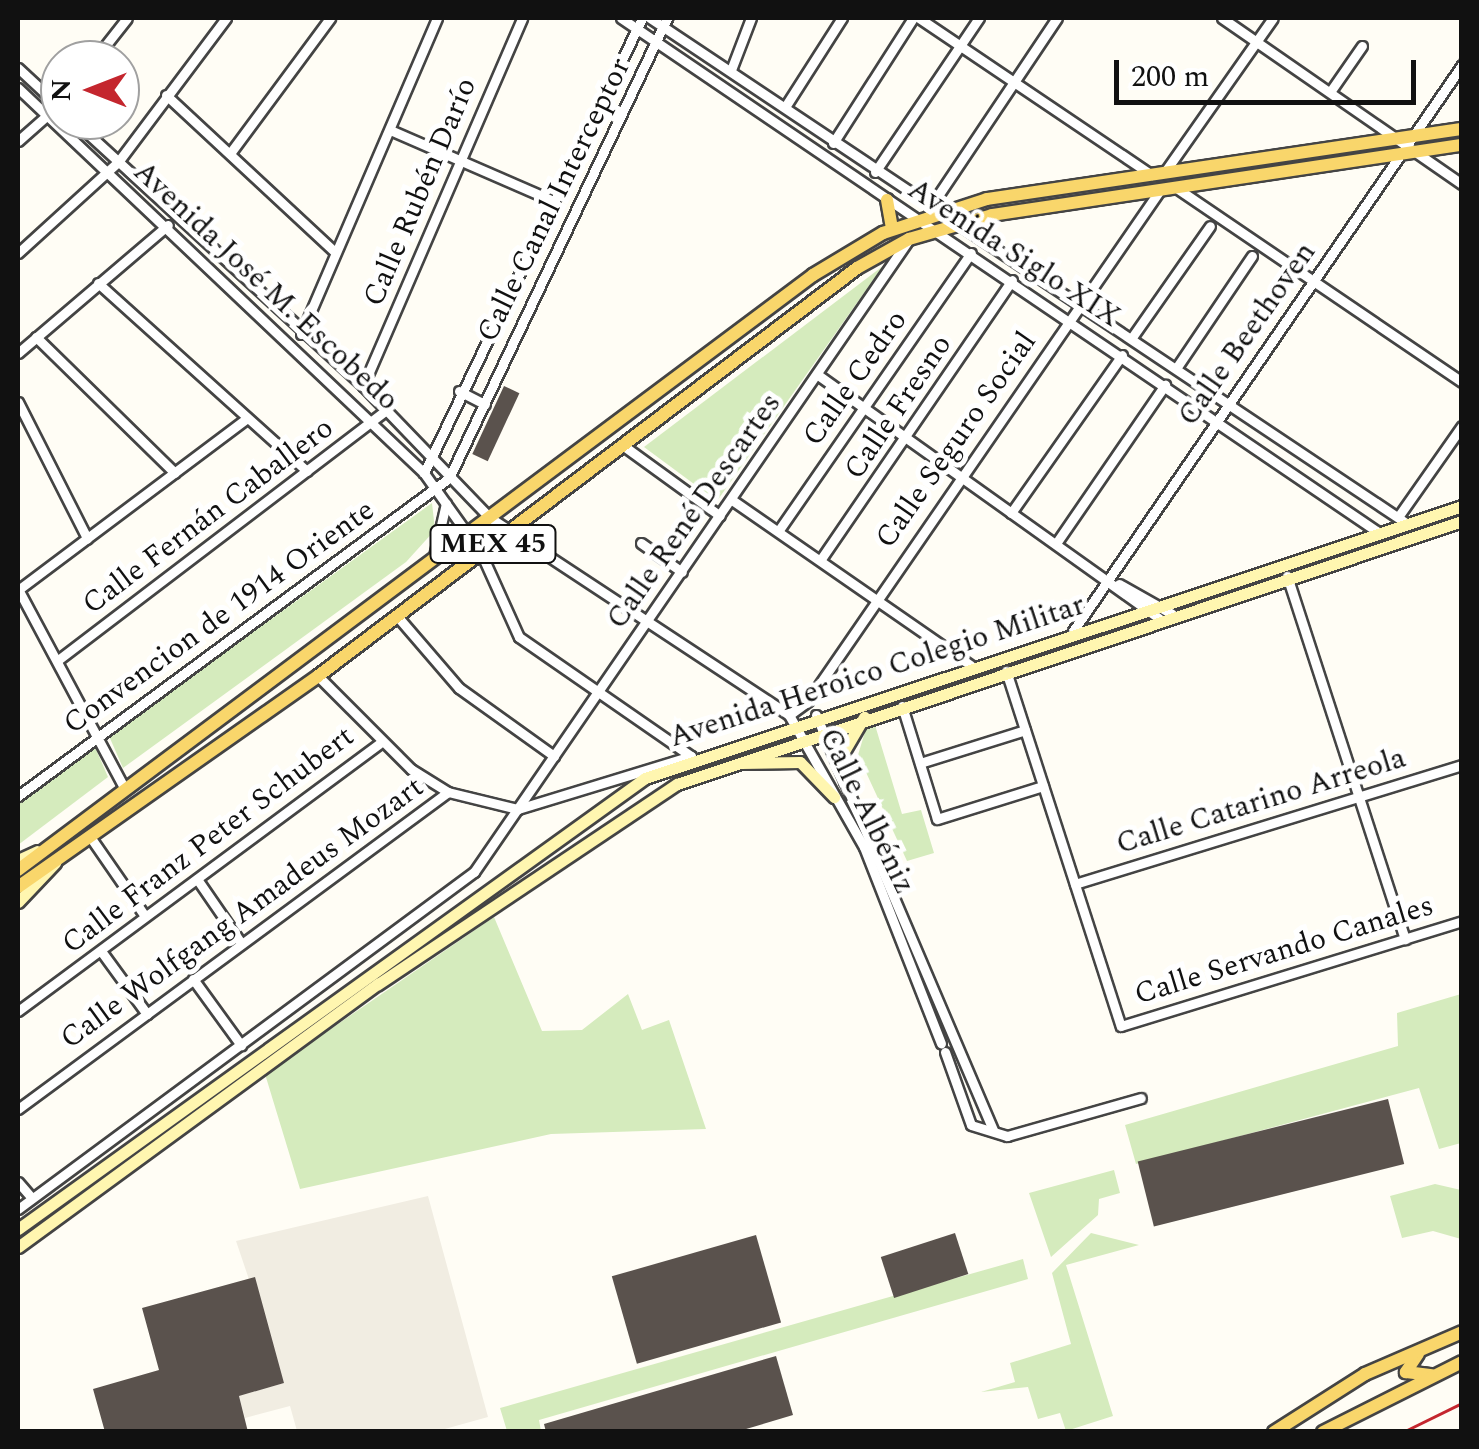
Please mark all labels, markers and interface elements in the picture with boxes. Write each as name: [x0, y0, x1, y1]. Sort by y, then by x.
north arrow: [40, 40, 140, 140]
scale bar: [1119, 40, 1422, 102]
street label: Calle Canal Interceptor: [470, 52, 638, 348]
text: 200 m: [1131, 54, 1209, 100]
street label: Calle Rubén Darío: [356, 72, 484, 312]
text: N: [40, 79, 83, 101]
street label: Avenida José M. Escobedo: [126, 154, 406, 418]
street label: Avenida Siglo XIX: [901, 171, 1127, 335]
street label: Calle Beethoven: [1170, 235, 1324, 433]
street label: Calle Cedro: [795, 303, 915, 453]
street label: Calle Seguro Social: [868, 325, 1044, 555]
street label: Calle Fresno: [837, 328, 959, 486]
street label: Calle René Descartes: [599, 386, 789, 636]
street label: Calle Fernán Caballero: [75, 410, 341, 622]
street label: Convencion de 1914 Oriente: [57, 492, 381, 742]
road number: MEX 45: [428, 521, 558, 567]
street label: Avenida Heroico Colegio Militar: [665, 587, 1089, 755]
street label: Calle Franz Peter Schubert: [55, 718, 361, 962]
street label: Calle Albéniz: [811, 722, 923, 900]
street label: Calle Catarino Arreola: [1112, 740, 1410, 862]
street label: Calle Wolfgang Amadeus Mozart: [54, 769, 430, 1057]
street label: Calle Servando Canales: [1130, 887, 1438, 1013]

